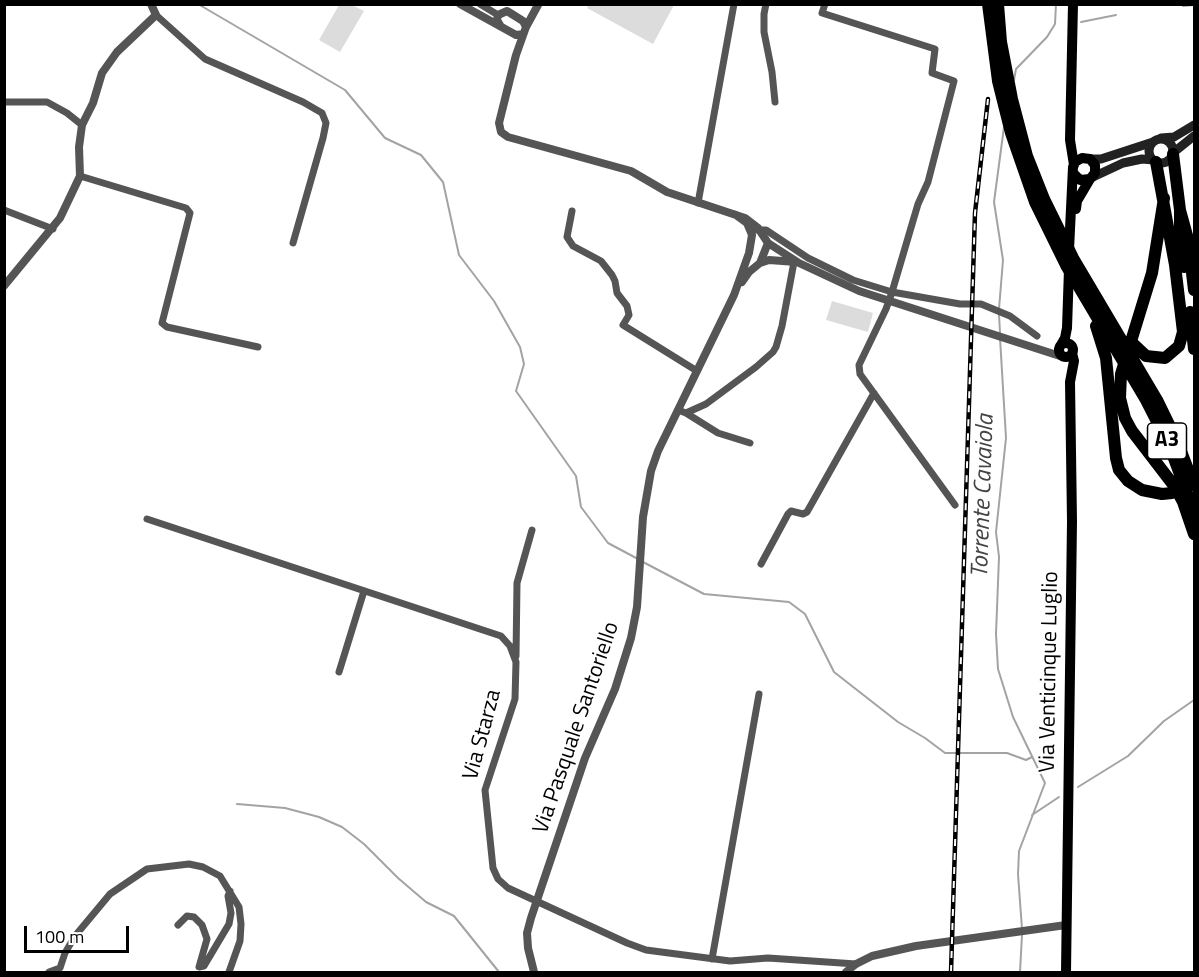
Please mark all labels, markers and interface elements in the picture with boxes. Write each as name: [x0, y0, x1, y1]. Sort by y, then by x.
water label: Torrente Cavaiola: [967, 414, 1001, 578]
road number: A3: [1148, 423, 1186, 459]
street label: Via Venticinque Luglio: [1035, 571, 1065, 773]
street label: Via Pasquale Santoriello: [528, 619, 626, 837]
street label: Via Starza: [458, 687, 508, 783]
scale bar: [27, 914, 132, 952]
text: 100 m: [35, 923, 84, 950]

